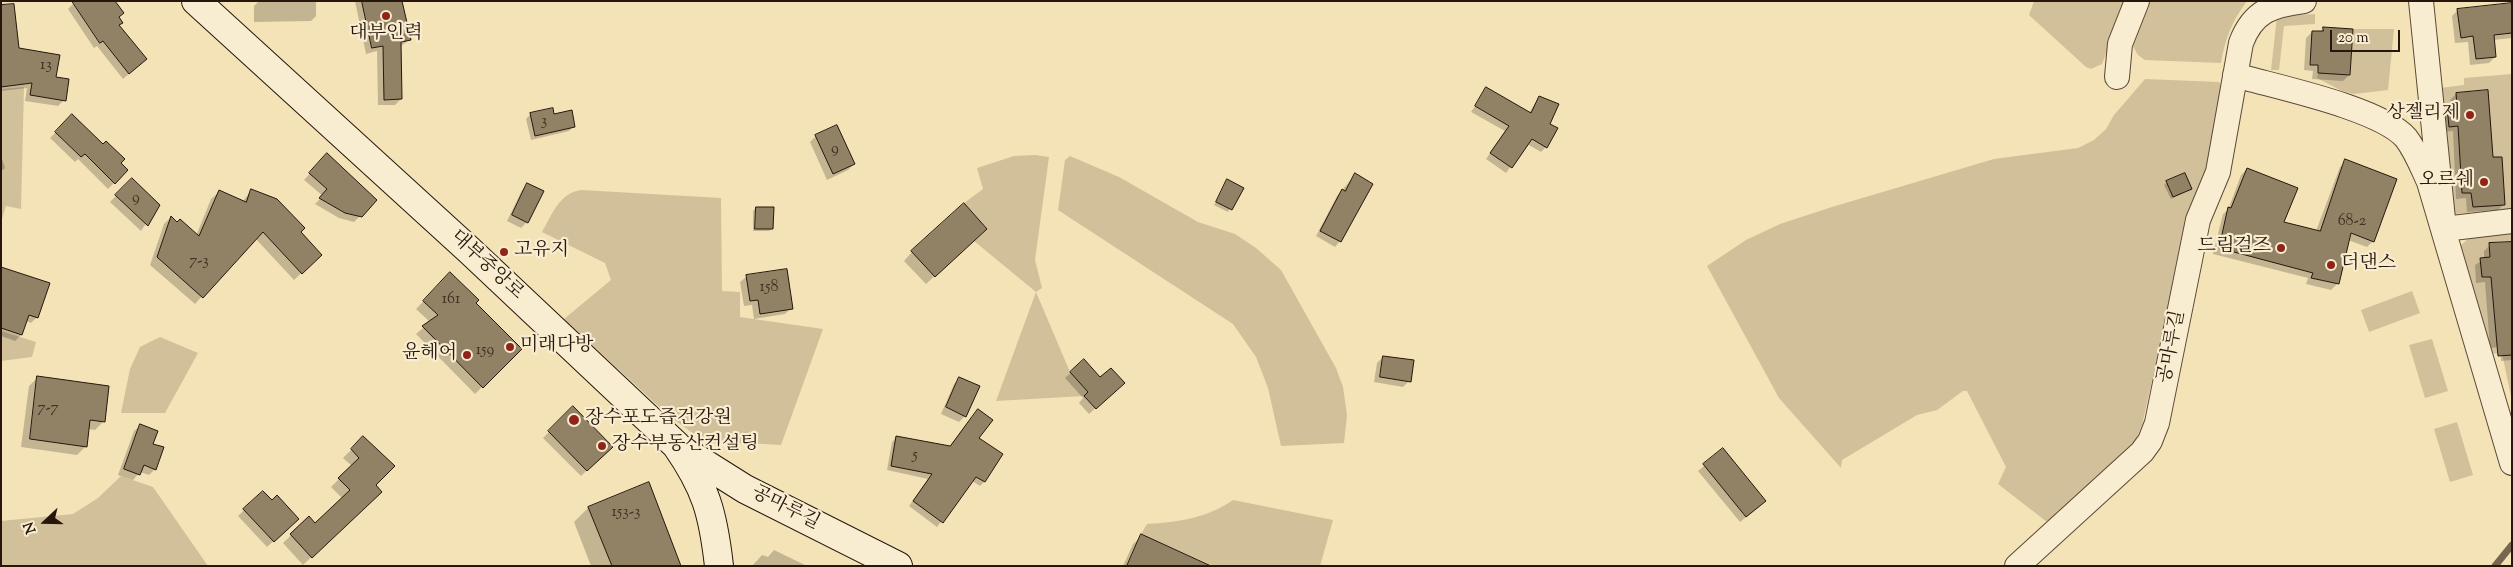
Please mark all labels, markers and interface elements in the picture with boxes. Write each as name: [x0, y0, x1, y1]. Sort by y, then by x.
marker: 대부인력: [380, 10, 392, 22]
scale bar: [2333, 20, 2403, 52]
place label: 대부인력: [349, 24, 423, 46]
text: 20 m: [2338, 28, 2369, 49]
house number: 13: [40, 56, 52, 76]
place label: 상젤리제: [2387, 104, 2460, 126]
marker: 상젤리제: [2464, 109, 2476, 121]
house number: 3: [541, 112, 547, 132]
house number: 9: [831, 140, 839, 160]
place label: 오르쉐: [2419, 171, 2474, 193]
marker: 오르쉐: [2478, 176, 2490, 188]
house number: 9: [132, 189, 140, 209]
house number: 68-2: [2338, 212, 2366, 232]
street label: 대부중앙로: [445, 226, 527, 306]
place label: 드림걸즈: [2198, 237, 2271, 259]
place label: 고유지: [514, 241, 569, 263]
marker: 드림걸즈: [2275, 242, 2287, 254]
marker: 고유지: [498, 246, 510, 258]
house number: 7-3: [189, 252, 209, 272]
place label: 더댄스: [2341, 254, 2396, 276]
marker: 더댄스: [2325, 259, 2337, 271]
house number: 158: [760, 278, 778, 298]
house number: 161: [442, 290, 460, 310]
street label: 공마루길: [2155, 309, 2191, 385]
place label: 미래다방: [520, 336, 593, 358]
house number: 159: [476, 341, 494, 361]
marker: 미래다방: [504, 341, 516, 353]
place label: 윤헤어: [402, 344, 457, 366]
marker: 윤헤어: [461, 349, 473, 361]
house number: 7-7: [37, 399, 59, 419]
place label: 장수포도즙건강원: [585, 409, 732, 431]
marker: 장수포도즙건강원: [567, 413, 581, 427]
place label: 장수부동산컨설팅: [612, 435, 759, 457]
marker: 장수부동산컨설팅: [596, 440, 608, 452]
house number: 5: [912, 446, 918, 466]
street label: 공마루길: [747, 482, 823, 536]
north arrow: [20, 497, 70, 547]
house number: 153-3: [611, 503, 641, 523]
text: N: [20, 519, 42, 536]

